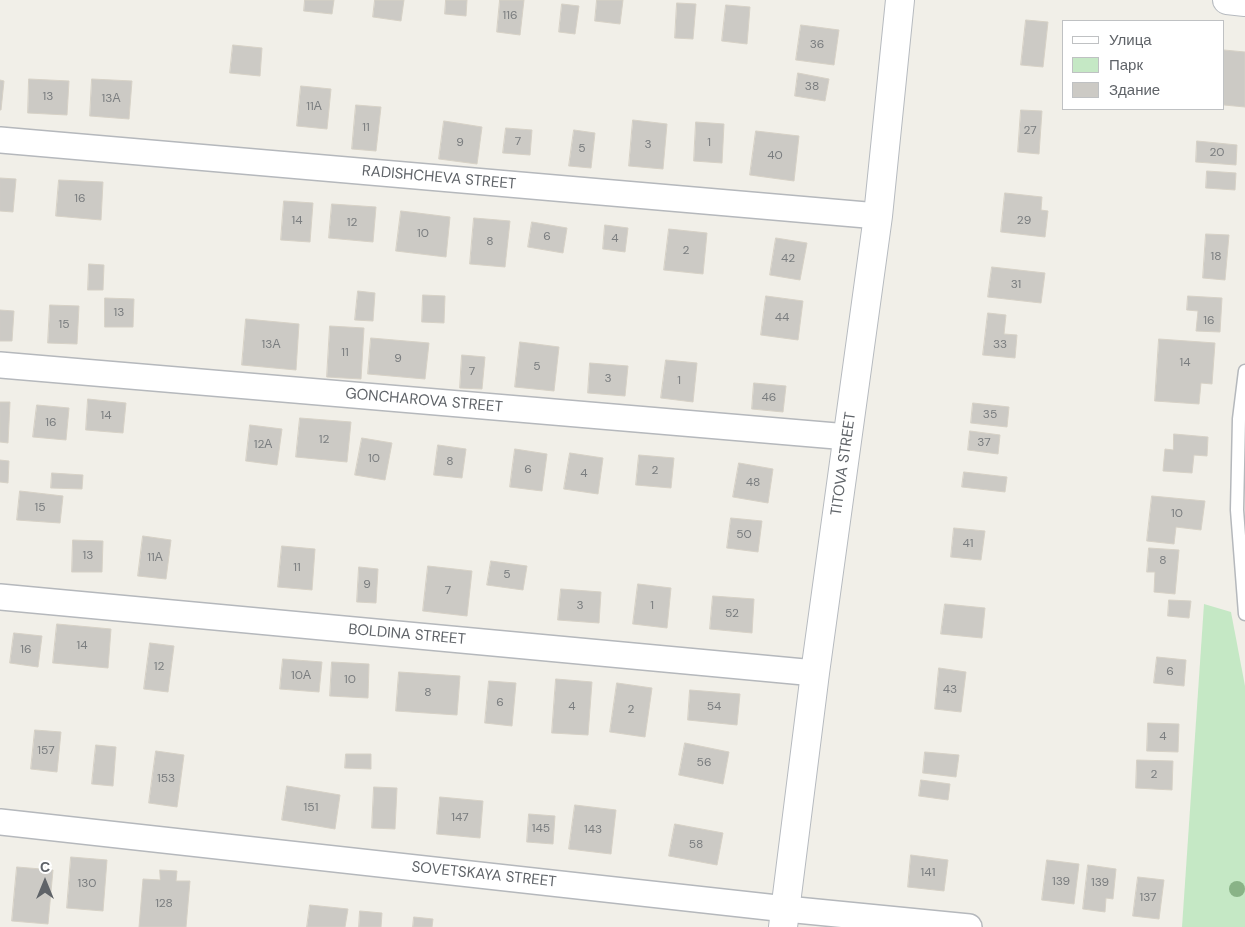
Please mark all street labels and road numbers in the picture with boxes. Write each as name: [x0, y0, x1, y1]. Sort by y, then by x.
street label: RADISHCHEVA STREET: [361, 162, 517, 194]
street label: GONCHAROVA STREET: [344, 385, 504, 417]
street label: TITOVA STREET: [828, 411, 860, 517]
street label: BOLDINA STREET: [348, 621, 466, 649]
street label: SOVETSKAYA STREET: [411, 858, 557, 892]

